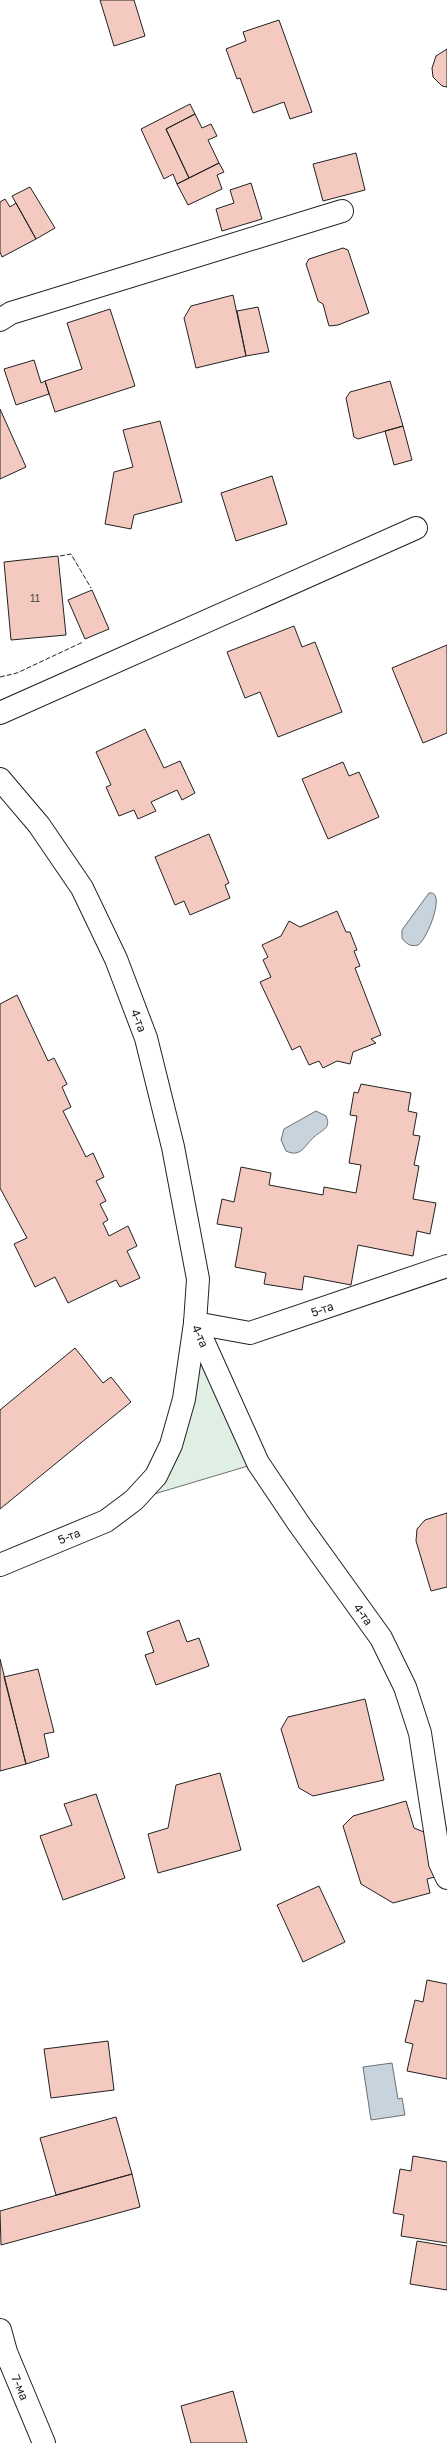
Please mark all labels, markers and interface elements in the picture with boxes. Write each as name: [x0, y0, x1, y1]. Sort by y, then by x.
house number: 11: [30, 592, 40, 604]
street label: 4-та: [128, 1007, 150, 1034]
street label: 5-та: [309, 1298, 335, 1319]
street label: 4-та: [189, 1322, 212, 1349]
street label: 5-та: [56, 1525, 82, 1547]
street label: 4-та: [351, 1600, 377, 1628]
street label: 7-ма: [9, 2372, 33, 2402]

